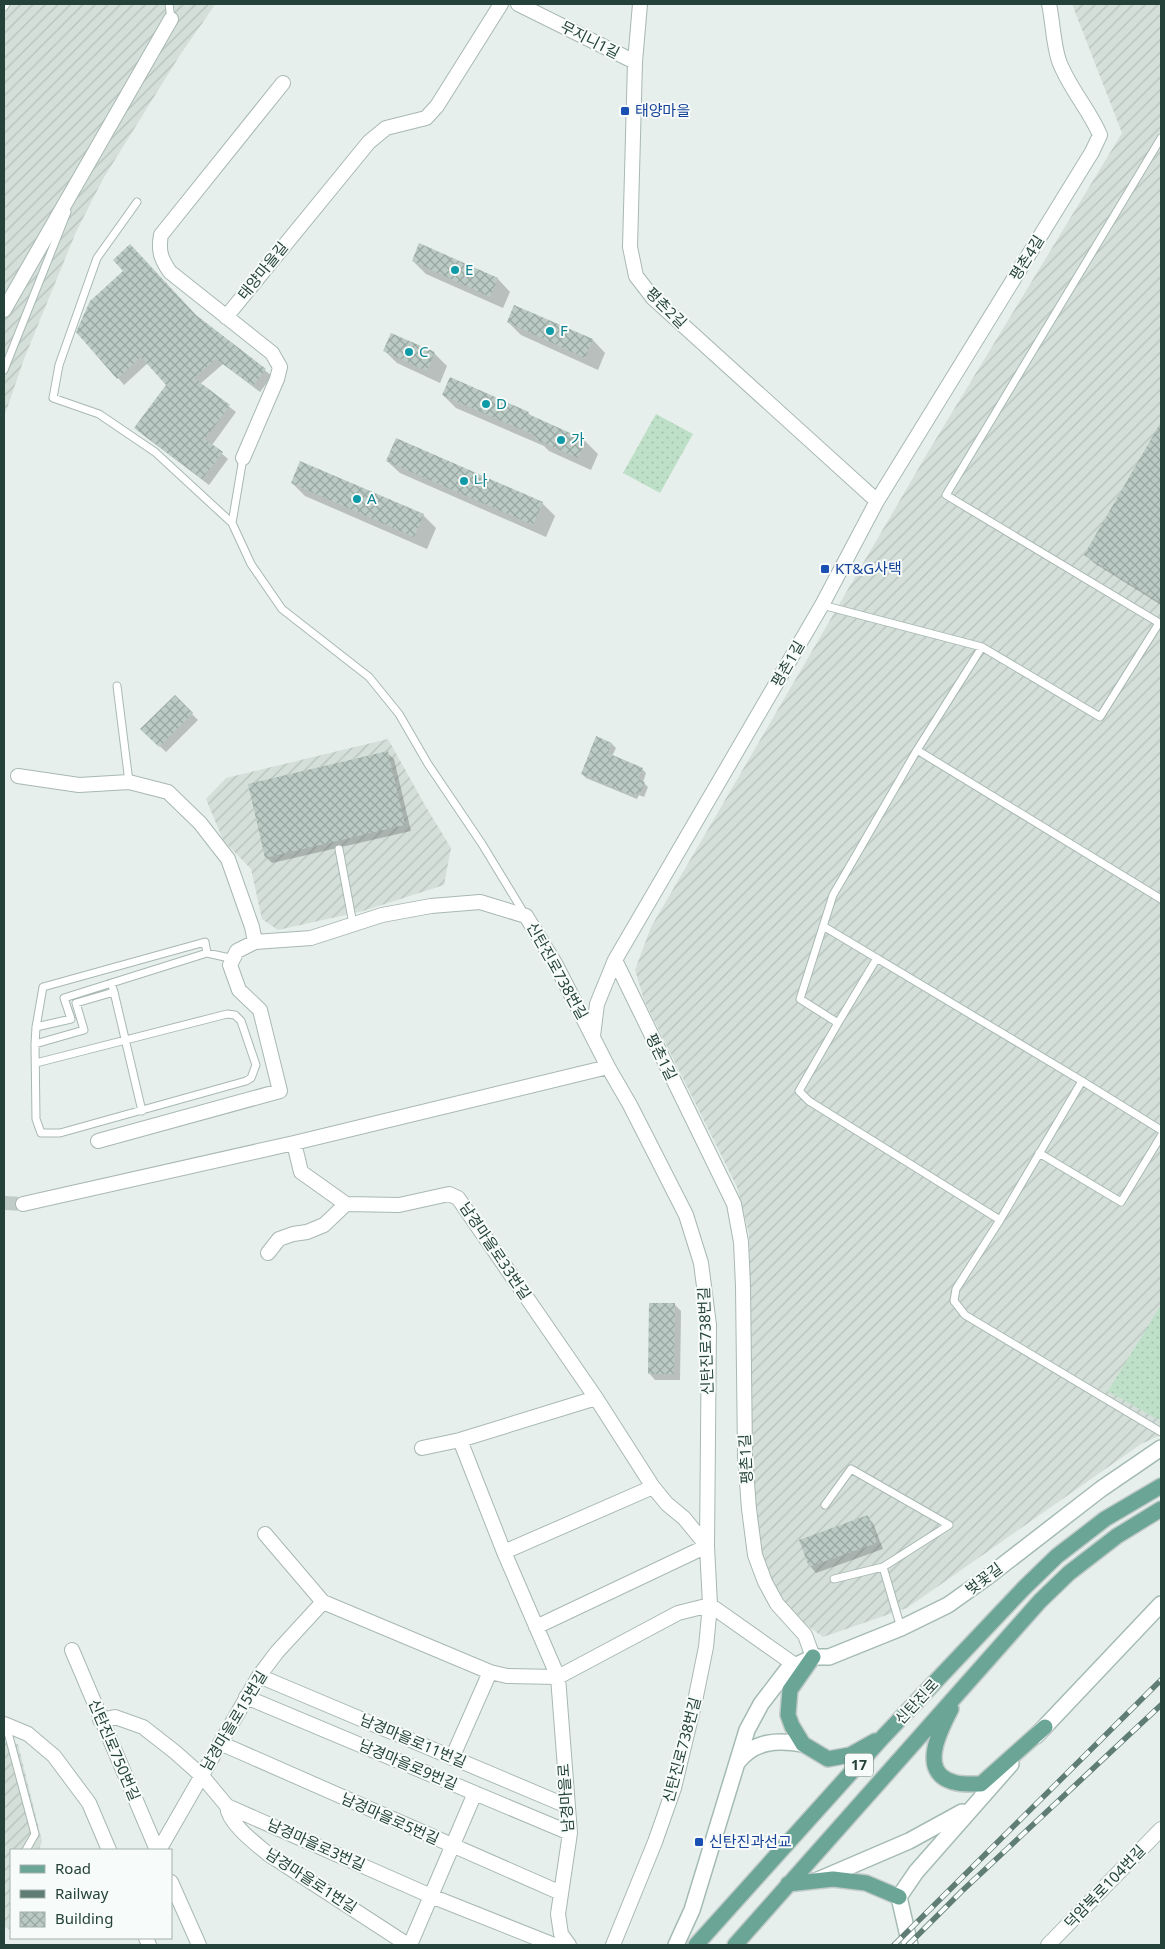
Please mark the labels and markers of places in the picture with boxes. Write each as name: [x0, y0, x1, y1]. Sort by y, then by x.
place label: 태양마을: [635, 100, 690, 120]
marker: 태양마을: [619, 105, 631, 117]
place label: E: [465, 259, 473, 279]
marker: E: [449, 264, 461, 276]
place label: F: [560, 320, 568, 340]
marker: F: [544, 325, 556, 337]
place label: C: [419, 341, 429, 361]
marker: C: [403, 346, 415, 358]
place label: D: [496, 393, 507, 413]
marker: D: [480, 398, 492, 410]
place label: 가: [571, 429, 585, 449]
marker: 가: [555, 434, 567, 446]
place label: 나: [474, 470, 488, 490]
marker: 나: [458, 475, 470, 487]
place label: A: [367, 488, 377, 508]
marker: A: [351, 493, 363, 505]
place label: KT&G사택: [835, 558, 902, 578]
marker: KT&G사택: [819, 563, 831, 575]
place label: 신탄진과선교: [709, 1831, 792, 1851]
marker: 신탄진과선교: [693, 1836, 705, 1848]

